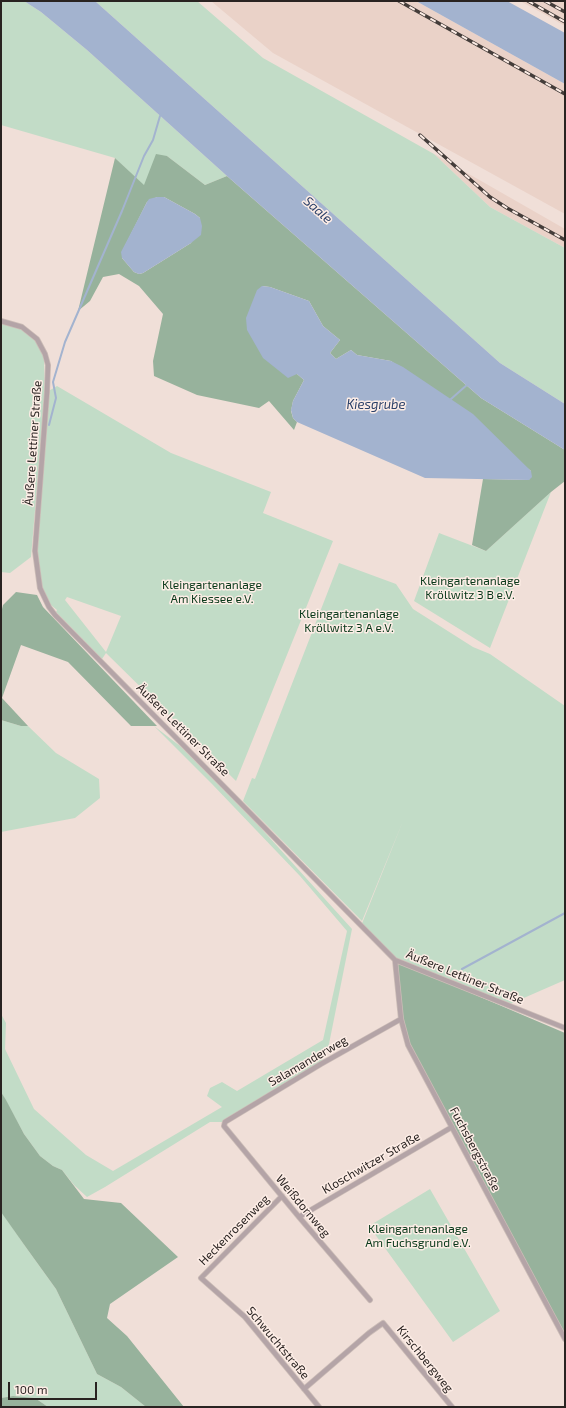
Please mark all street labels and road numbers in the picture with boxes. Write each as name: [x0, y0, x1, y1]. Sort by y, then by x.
street label: Äußere Lettiner Straße: [21, 380, 45, 506]
street label: Äußere Lettiner Straße: [134, 681, 232, 779]
street label: Äußere Lettiner Straße: [404, 947, 526, 1007]
street label: Salamanderweg: [266, 1033, 350, 1089]
street label: Fuchsbergstraße: [447, 1104, 503, 1194]
street label: Kloschwitzer Straße: [319, 1129, 423, 1197]
street label: Weißdornweg: [273, 1172, 333, 1240]
street label: Heckenrosenweg: [196, 1192, 272, 1268]
street label: Schwuchtstraße: [243, 1304, 313, 1382]
street label: Kirschbergweg: [394, 1323, 456, 1395]

